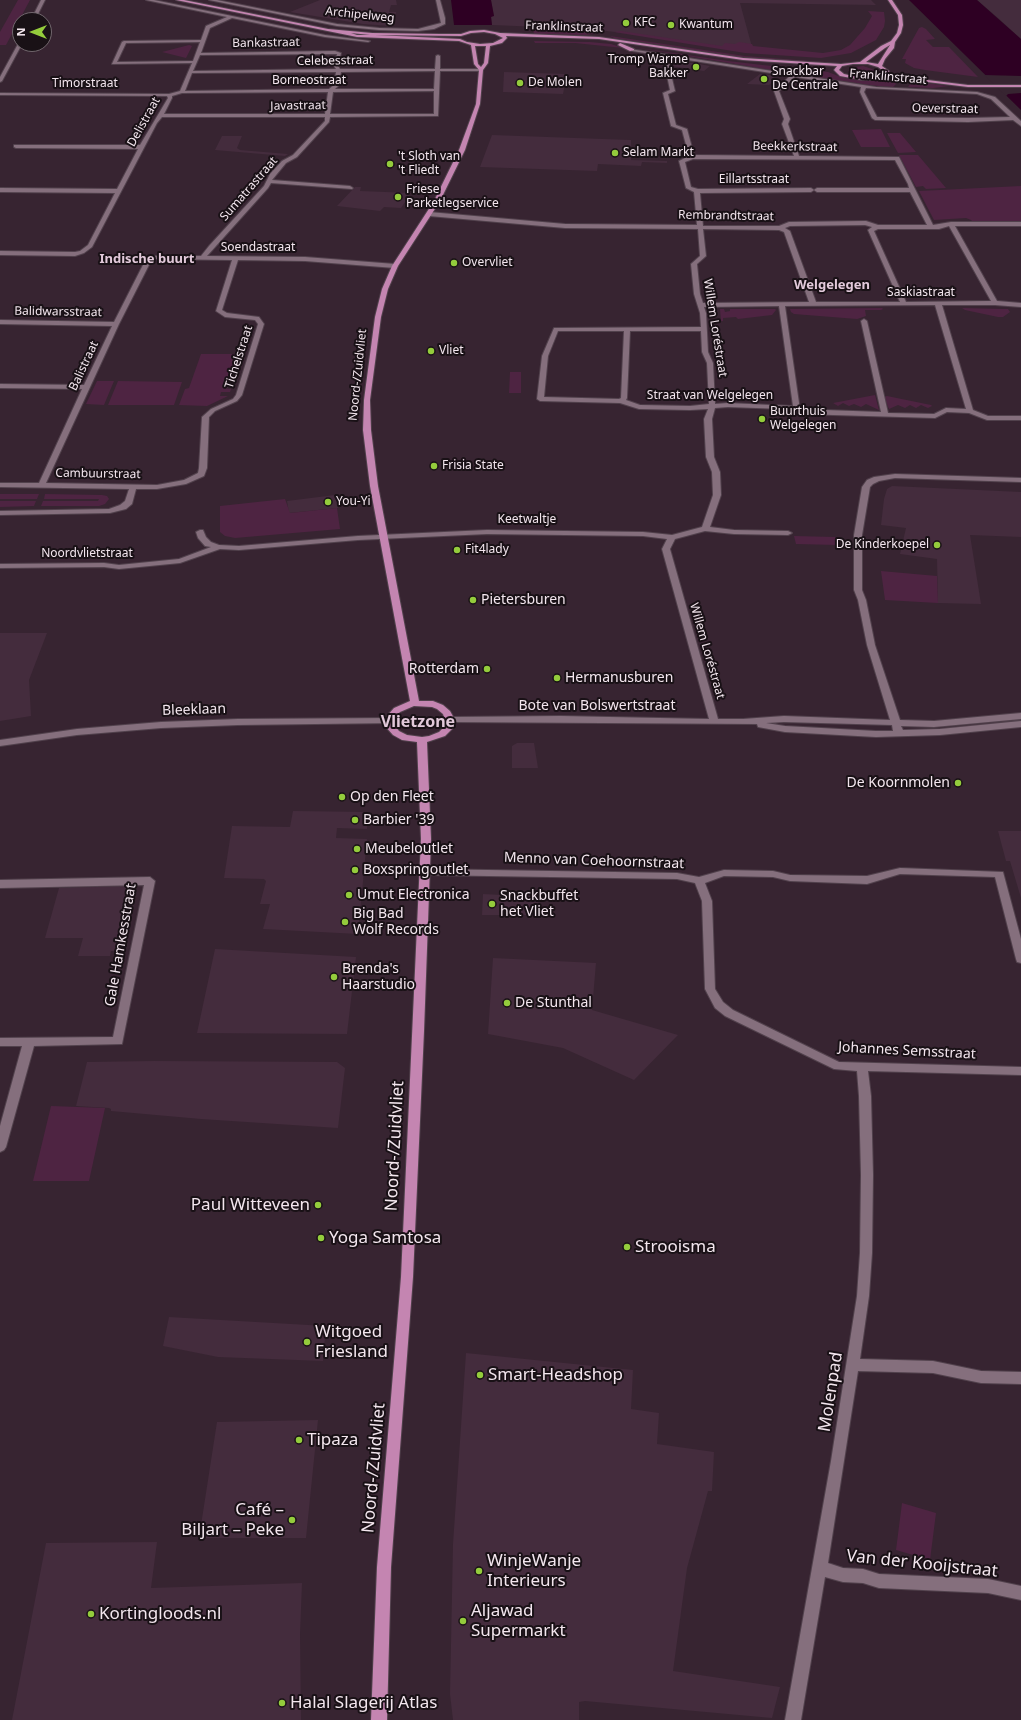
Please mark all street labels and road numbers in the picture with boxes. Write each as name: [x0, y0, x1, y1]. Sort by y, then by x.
street label: Archipelweg: [325, 4, 395, 26]
street label: Franklinstraat: [525, 18, 603, 36]
street label: Bankastraat: [232, 35, 300, 51]
street label: Celebesstraat: [297, 53, 373, 69]
street label: Franklinstraat: [849, 66, 927, 88]
street label: Borneostraat: [272, 74, 346, 88]
street label: Timorstraat: [52, 77, 118, 91]
street label: Delistraat: [125, 95, 163, 149]
street label: Javastraat: [270, 98, 326, 114]
street label: Oeverstraat: [912, 101, 978, 117]
street label: Beekkerkstraat: [752, 139, 838, 155]
street label: Sumatrastraat: [217, 154, 281, 224]
street label: Eillartsstraat: [719, 173, 789, 187]
street label: Rembrandtstraat: [678, 208, 774, 224]
street label: Soendastraat: [221, 241, 295, 255]
street label: Willem Loréstraat: [700, 278, 730, 378]
street label: Saskiastraat: [887, 286, 955, 300]
street label: Balidwarsstraat: [14, 304, 102, 320]
street label: Tichelstraat: [222, 324, 256, 390]
street label: Noord-/Zuidvliet: [346, 328, 370, 422]
street label: Balistraat: [66, 339, 102, 393]
street label: Straat van Welgelegen: [647, 389, 773, 403]
street label: Cambuurstraat: [55, 466, 141, 482]
street label: Keetwaltje: [498, 513, 556, 527]
street label: Noordvlietstraat: [41, 547, 133, 561]
street label: Willem Loréstraat: [686, 601, 728, 701]
street label: Bote van Bolswertstraat: [518, 698, 676, 714]
street label: Bleeklaan: [162, 700, 226, 720]
street label: Menno van Coehoornstraat: [503, 849, 685, 873]
street label: Gale Hamkesstraat: [102, 882, 140, 1008]
street label: Johannes Semsstraat: [838, 1039, 976, 1063]
street label: Noord-/Zuidvliet: [381, 1080, 409, 1212]
street label: Molenpad: [815, 1351, 847, 1433]
street label: Noord-/Zuidvliet: [358, 1402, 390, 1534]
street label: Van der Kooijstraat: [845, 1546, 999, 1582]

